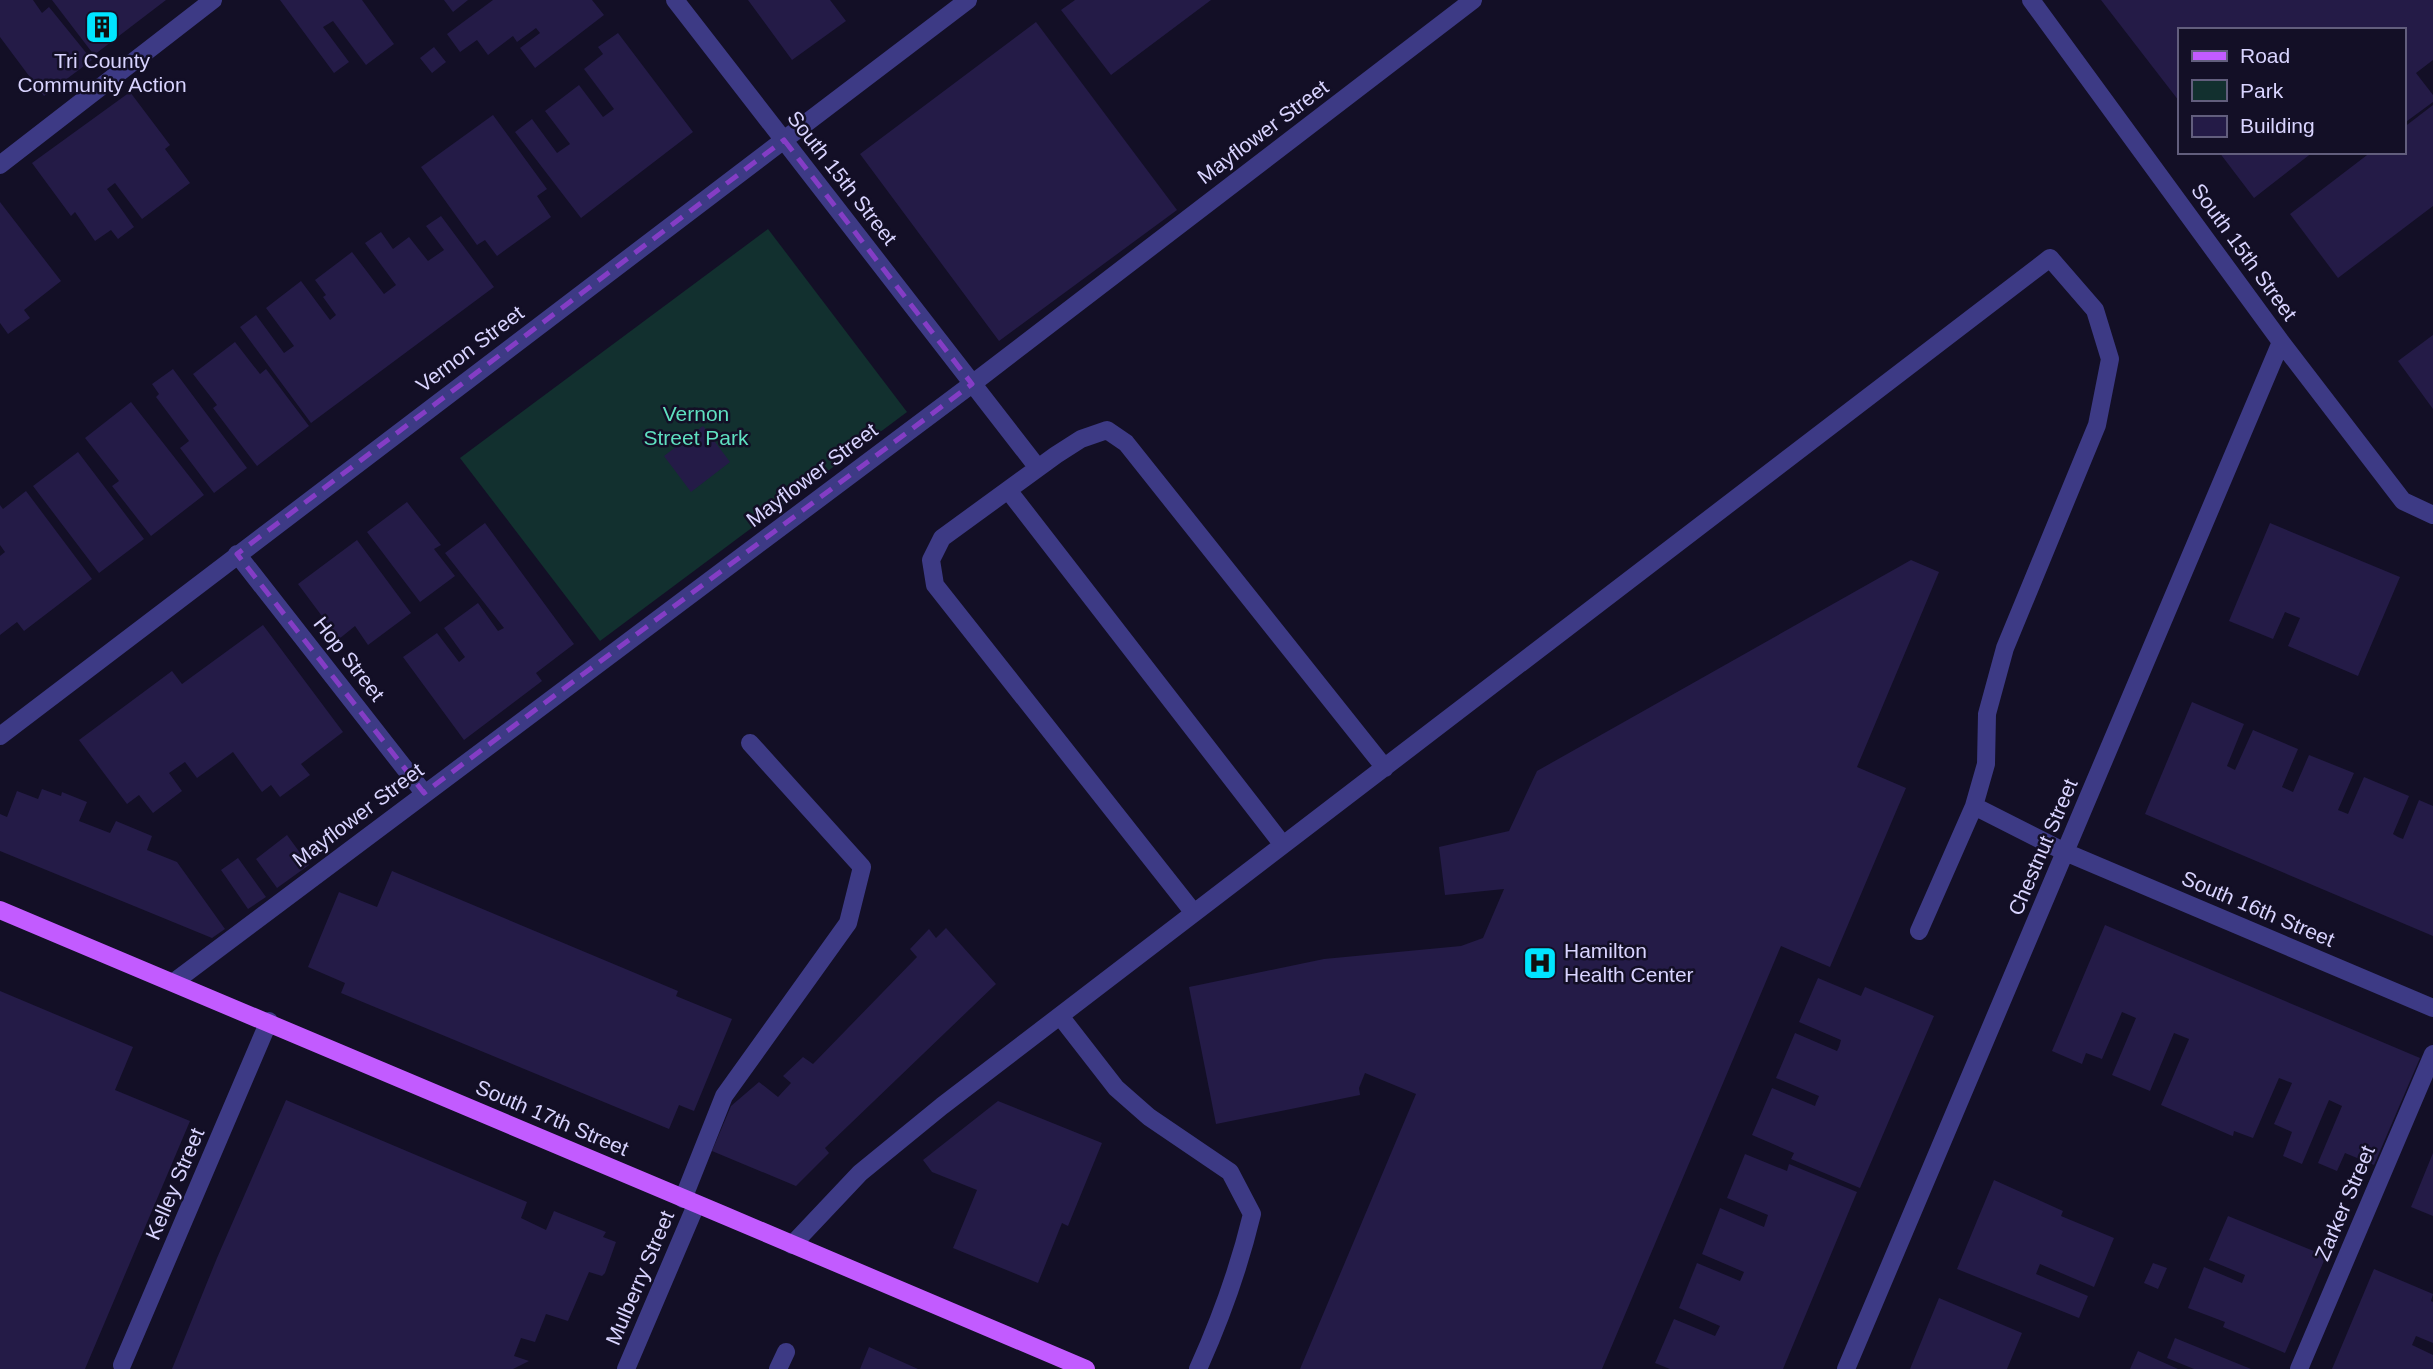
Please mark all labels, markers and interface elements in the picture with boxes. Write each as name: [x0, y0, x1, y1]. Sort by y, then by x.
building icon: Tri County Community Action: [83, 8, 121, 46]
legend: [2178, 28, 2405, 154]
text: Road: [2240, 44, 2290, 67]
place label: Tri County Community Action: [17, 49, 187, 96]
street label: Mayflower Street: [1193, 75, 1333, 188]
text: Park: [2240, 79, 2284, 102]
street label: South 15th Street: [783, 106, 902, 249]
text: Building: [2240, 114, 2315, 137]
street label: South 15th Street: [2187, 179, 2302, 325]
street label: Vernon Street: [411, 301, 528, 396]
park label: Vernon Street Park: [643, 402, 749, 449]
street label: Mayflower Street: [742, 418, 882, 531]
street label: Hop Street: [309, 612, 389, 705]
street label: Mayflower Street: [288, 758, 428, 871]
street label: Chestnut Street: [2003, 775, 2082, 918]
street label: South 16th Street: [2178, 866, 2338, 951]
place label: Hamilton Health Center: [1564, 939, 1694, 986]
hospital icon: Hamilton Health Center: [1521, 944, 1559, 982]
street label: South 17th Street: [472, 1075, 632, 1160]
street label: Kelley Street: [141, 1124, 208, 1243]
street label: Zarker Street: [2310, 1142, 2379, 1264]
street label: Mulberry Street: [601, 1207, 678, 1348]

